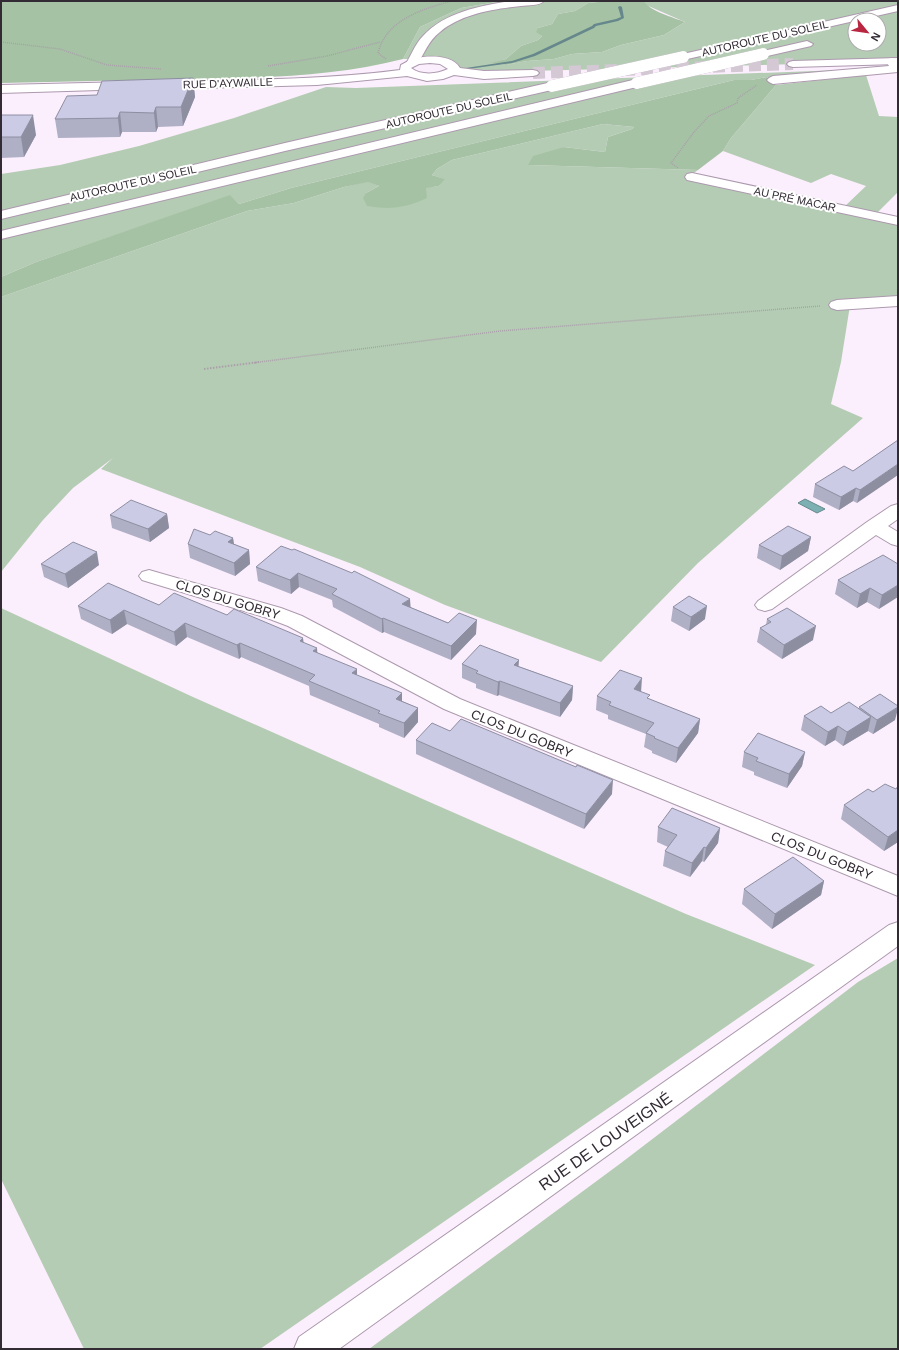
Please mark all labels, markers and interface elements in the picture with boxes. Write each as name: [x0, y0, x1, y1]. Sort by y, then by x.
north arrow: [847, 12, 887, 52]
street label: AUTOROUTE DU SOLEIL: [701, 18, 829, 58]
text: N: [869, 30, 883, 43]
street label: RUE D'AYWAILLE: [183, 75, 273, 91]
street label: AUTOROUTE DU SOLEIL: [385, 90, 513, 130]
street label: AUTOROUTE DU SOLEIL: [69, 163, 197, 203]
street label: AU PRÉ MACAR: [753, 184, 837, 214]
street label: CLOS DU GOBRY: [174, 576, 282, 623]
street label: CLOS DU GOBRY: [469, 706, 575, 761]
street label: CLOS DU GOBRY: [769, 828, 875, 883]
street label: RUE DE LOUVEIGNÉ: [535, 1088, 675, 1194]

